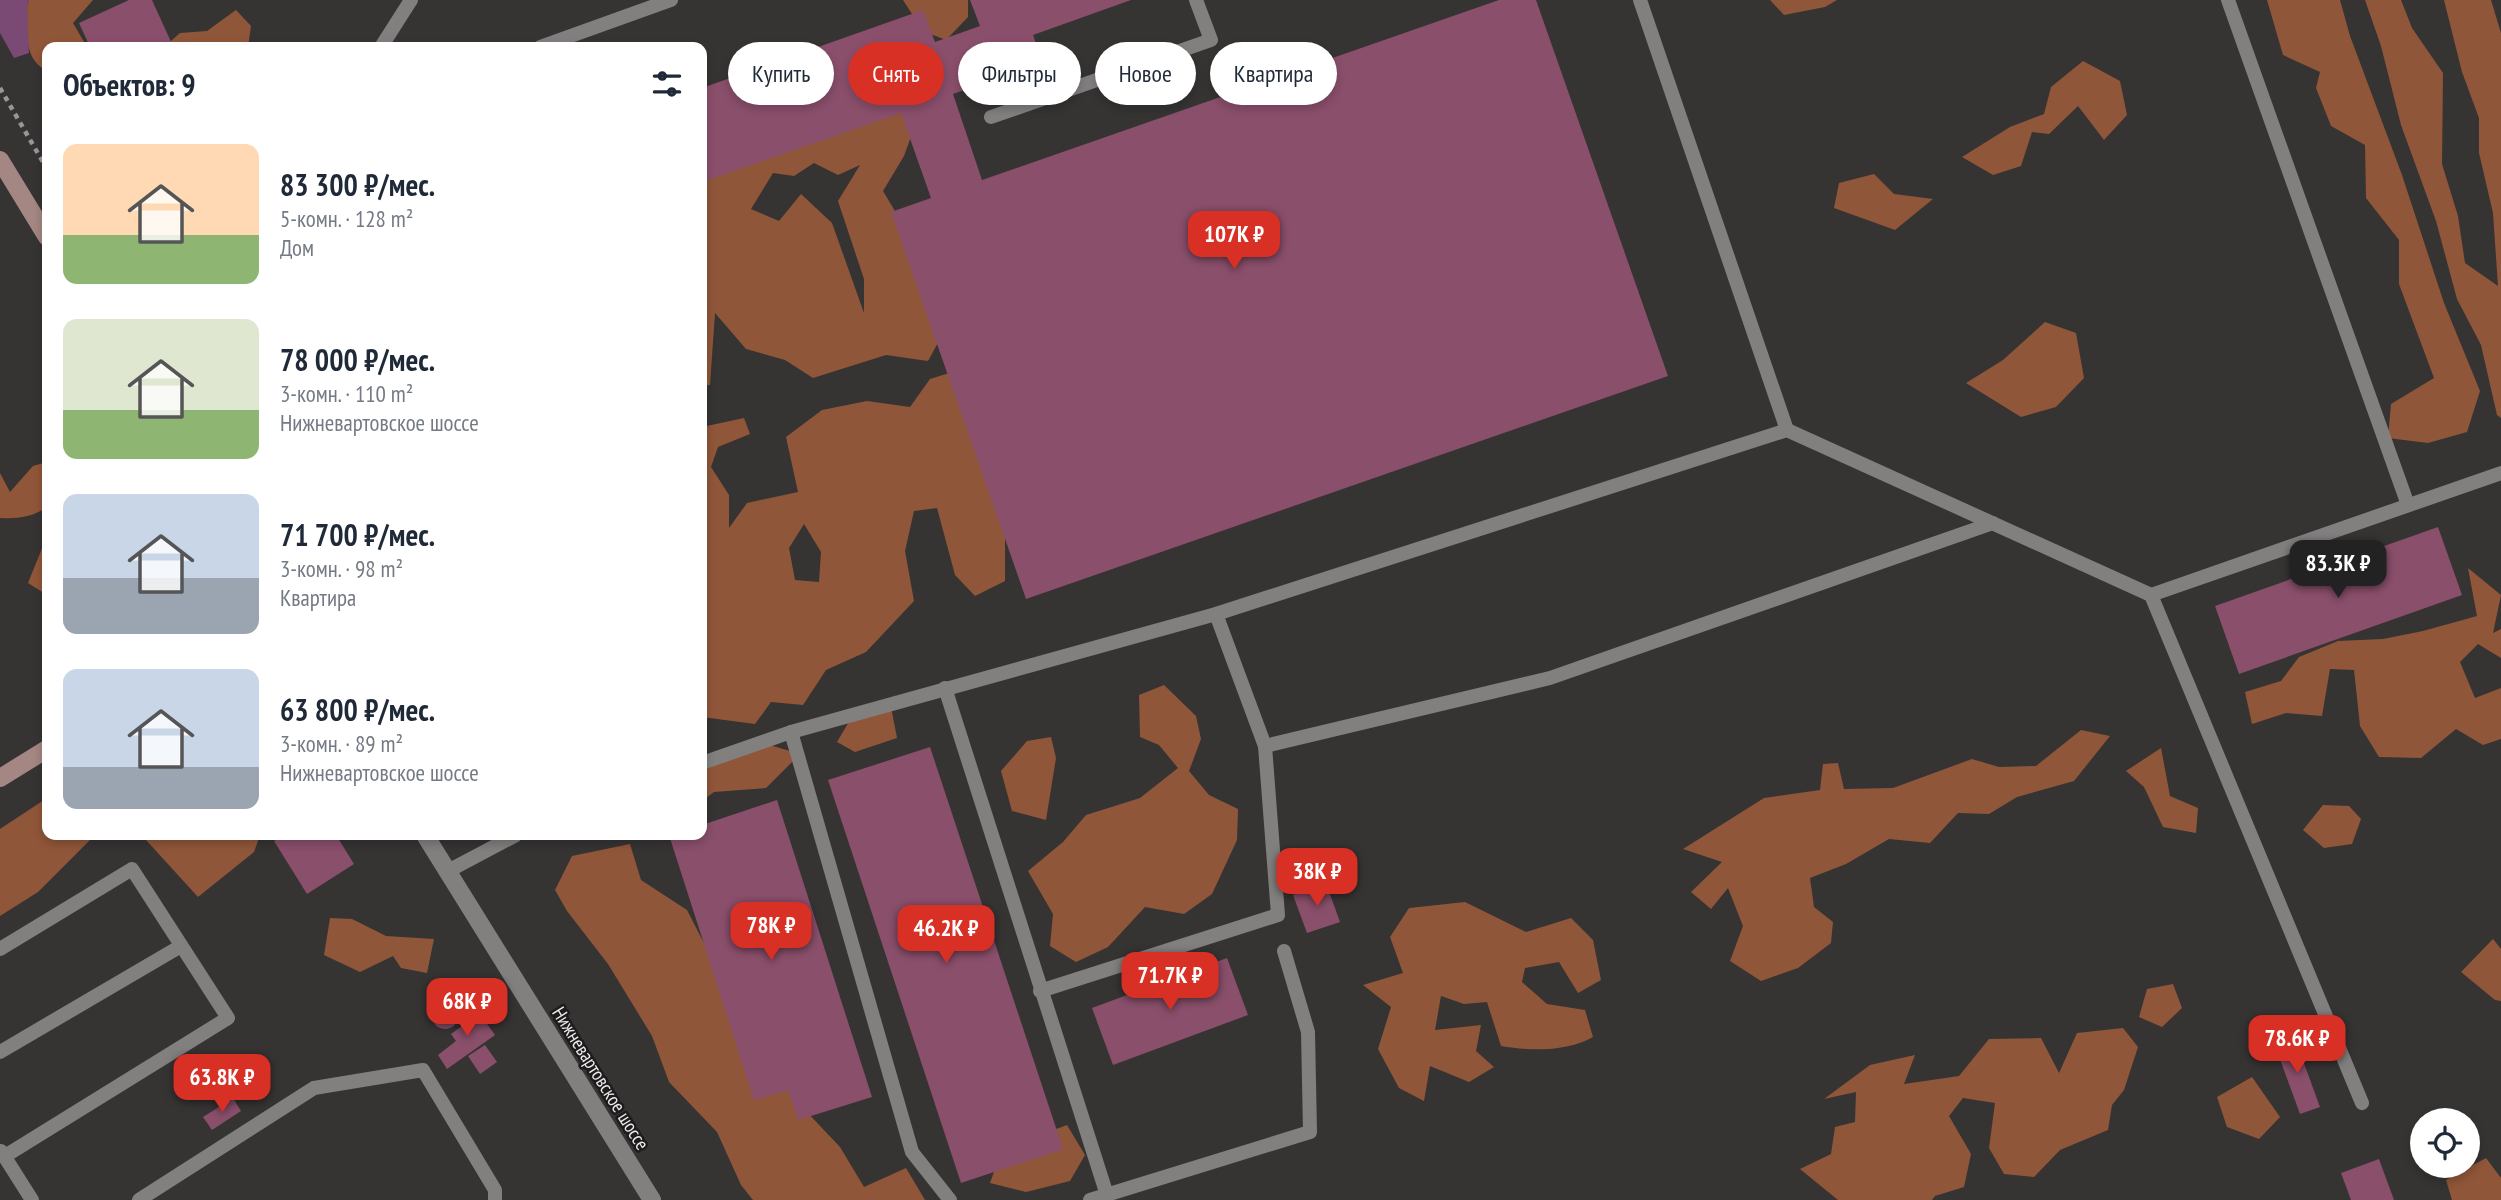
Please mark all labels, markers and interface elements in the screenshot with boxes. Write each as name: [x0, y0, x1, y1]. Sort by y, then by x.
chip: Купить: [728, 42, 834, 105]
chip: Снять: [848, 42, 944, 105]
chip: Фильтры: [958, 42, 1081, 105]
chip: Новое: [1095, 42, 1196, 105]
chip: Квартира: [1210, 42, 1337, 105]
text: Объектов: 9: [63, 65, 196, 104]
icon: filters: [648, 65, 686, 103]
text: 83 300 ₽/мес.: [280, 165, 435, 204]
icon: home: [119, 172, 203, 256]
text: 5-комн. · 128 m²: [280, 204, 413, 233]
pin: 107K ₽: [1177, 212, 1291, 271]
text: 107K ₽: [1204, 219, 1264, 248]
text: Дом: [280, 233, 314, 262]
text: 78 000 ₽/мес.: [280, 340, 435, 379]
icon: home: [119, 347, 203, 431]
text: 3-комн. · 110 m²: [280, 379, 413, 408]
text: Нижневартовское шоссе: [280, 408, 479, 437]
text: 71 700 ₽/мес.: [280, 515, 435, 554]
icon: home: [119, 522, 203, 606]
pin: 83.3K ₽: [2273, 540, 2403, 600]
text: 83.3K ₽: [2306, 548, 2370, 577]
text: 3-комн. · 98 m²: [280, 554, 403, 583]
text: Квартира: [280, 583, 356, 612]
text: 63 800 ₽/мес.: [280, 690, 435, 729]
icon: home: [119, 697, 203, 781]
text: 3-комн. · 89 m²: [280, 729, 403, 758]
text: Нижневартовское шоссе: [280, 758, 479, 787]
pin: 38K ₽: [1268, 848, 1366, 908]
text: 38K ₽: [1292, 856, 1342, 885]
pin: 78K ₽: [722, 902, 820, 962]
pin: 46.2K ₽: [881, 906, 1011, 965]
text: 78K ₽: [746, 910, 796, 939]
text: 46.2K ₽: [914, 913, 978, 942]
pin: 71.7K ₽: [1105, 953, 1235, 1012]
text: 71.7K ₽: [1138, 960, 1202, 989]
pin: 68K ₽: [418, 978, 516, 1038]
text: 68K ₽: [442, 986, 492, 1015]
street label: Нижневартовское шоссе: [547, 1002, 655, 1154]
pin: 78.6K ₽: [2232, 1016, 2362, 1075]
text: 78.6K ₽: [2265, 1023, 2329, 1052]
pin: 63.8K ₽: [157, 1054, 287, 1114]
text: 63.8K ₽: [190, 1062, 254, 1091]
map controls: [2410, 1108, 2480, 1178]
button: locate: [2410, 1108, 2480, 1178]

